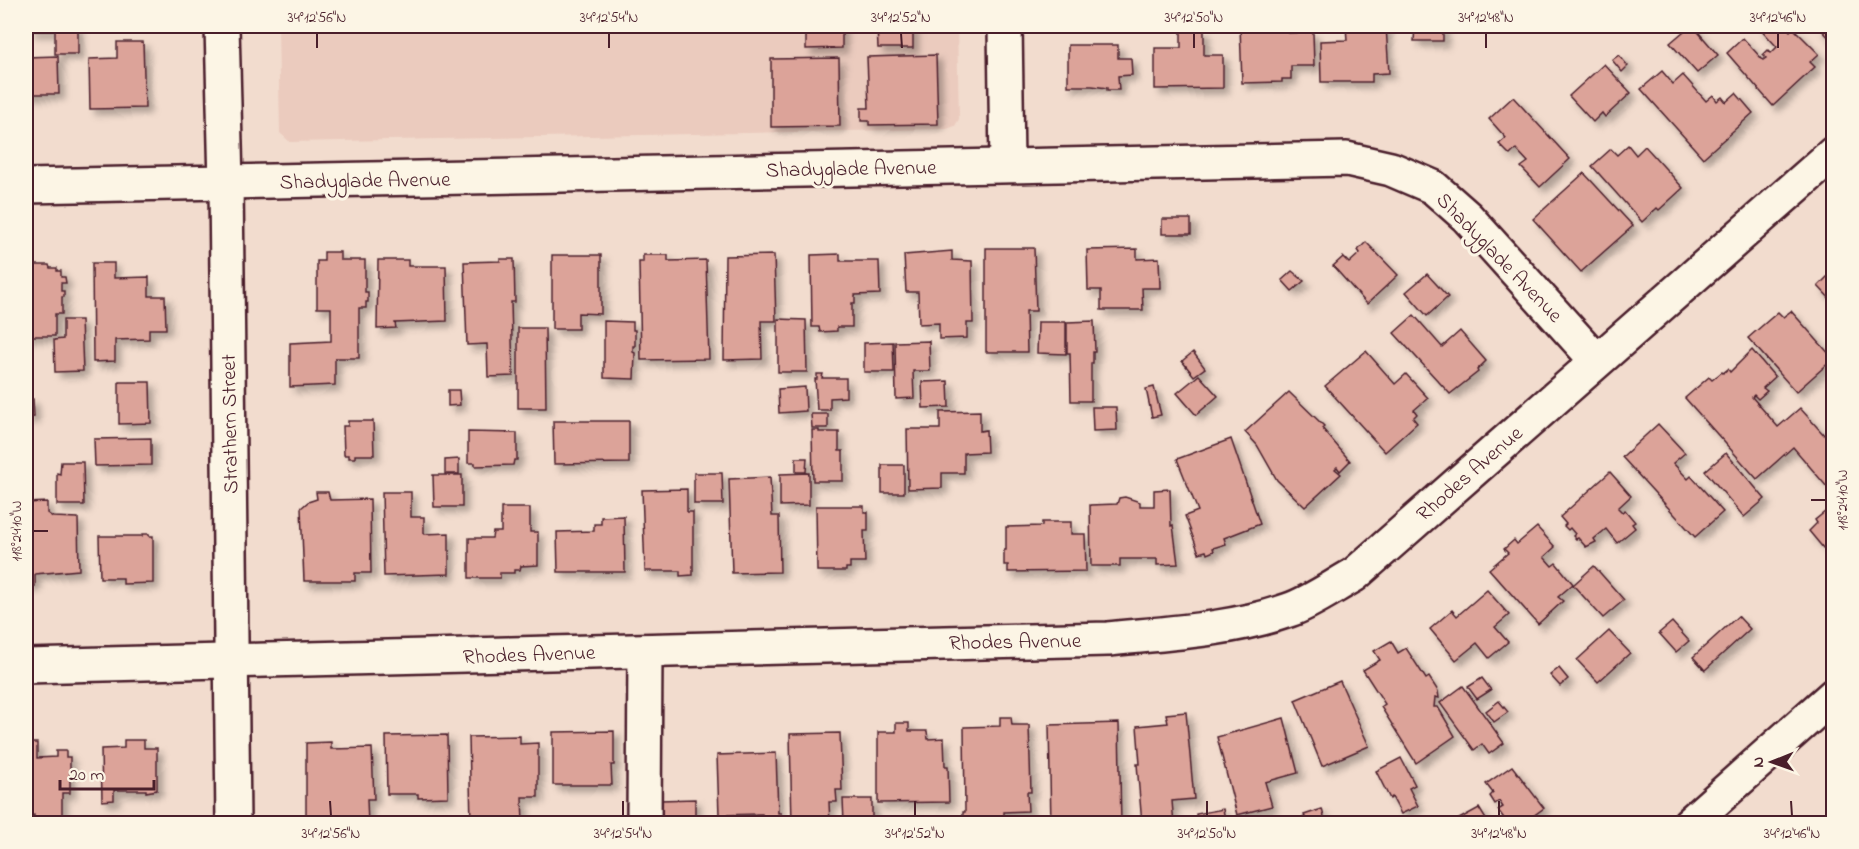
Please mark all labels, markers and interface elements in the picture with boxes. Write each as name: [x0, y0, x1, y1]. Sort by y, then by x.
text: 34°12'56"N: [287, 7, 347, 29]
text: 34°12'54"N: [580, 7, 638, 29]
text: 34°12'52"N: [871, 7, 931, 29]
text: 34°12'50"N: [1165, 7, 1223, 29]
text: 34°12'48"N: [1458, 7, 1514, 29]
text: 34°12'46"N: [1750, 7, 1806, 29]
street label: Shadyglade Avenue: [765, 153, 937, 188]
street label: Shadyglade Avenue: [279, 165, 451, 200]
street label: Shadyglade Avenue: [1427, 186, 1569, 332]
street label: Strathern Street: [215, 354, 247, 494]
street label: Rhodes Avenue: [1410, 419, 1531, 529]
text: 118°24'10"W: [1832, 470, 1854, 530]
text: 118°24'10"W: [6, 501, 28, 561]
street label: Rhodes Avenue: [949, 627, 1082, 659]
street label: Rhodes Avenue: [462, 639, 596, 673]
north arrow: [1742, 732, 1802, 792]
scale bar: [60, 753, 154, 791]
text: N: [1747, 756, 1771, 768]
text: 20 m: [69, 763, 104, 789]
text: 34°12'56"N: [301, 823, 361, 845]
text: 34°12'54"N: [594, 823, 652, 845]
text: 34°12'52"N: [885, 823, 945, 845]
text: 34°12'50"N: [1178, 823, 1236, 845]
text: 34°12'48"N: [1471, 823, 1527, 845]
text: 34°12'46"N: [1764, 823, 1820, 845]

